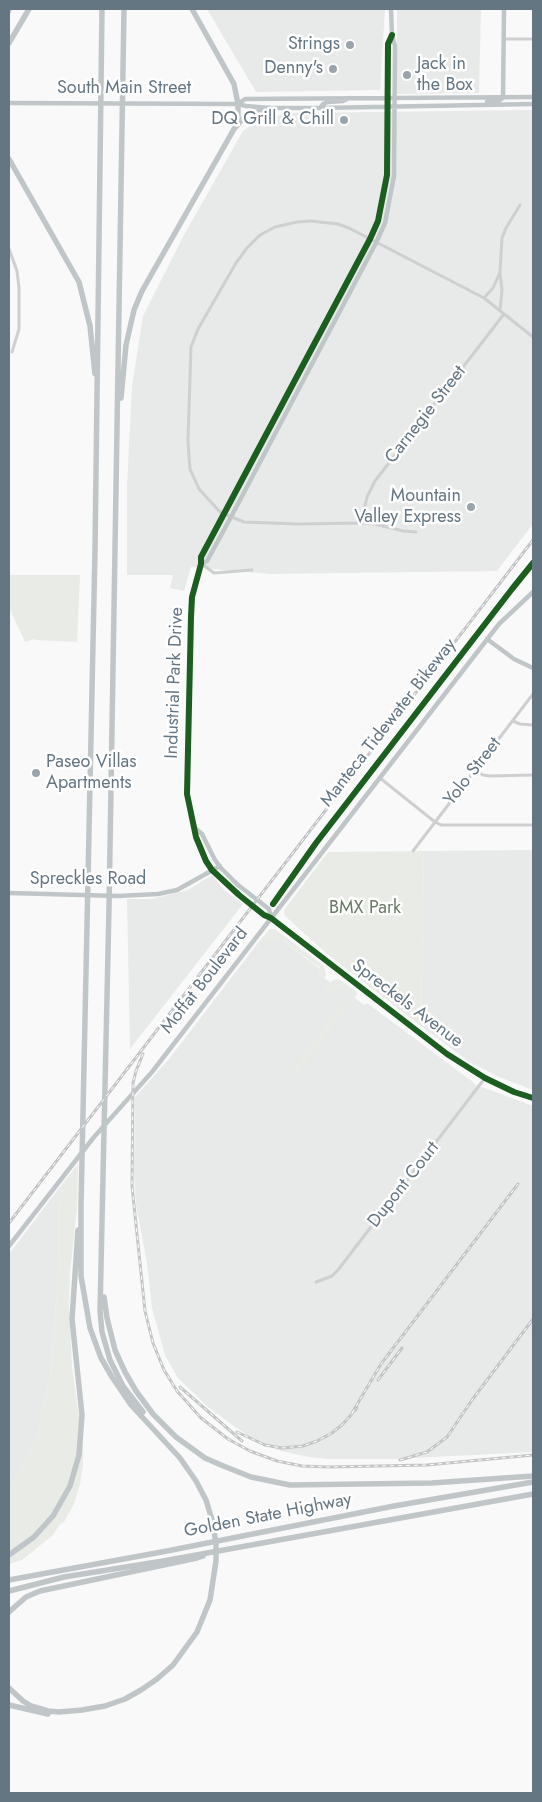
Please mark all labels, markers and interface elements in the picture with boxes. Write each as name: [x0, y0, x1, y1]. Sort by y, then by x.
place label: Strings: [288, 34, 340, 56]
marker: Strings: [344, 39, 356, 51]
place label: Jack in the Box: [417, 54, 473, 96]
place label: Denny's: [264, 58, 323, 80]
marker: Denny's: [327, 63, 339, 75]
marker: Jack in the Box: [401, 69, 413, 81]
street label: South Main Street: [57, 78, 191, 100]
place label: DQ Grill & Chill: [211, 109, 334, 131]
marker: DQ Grill & Chill: [338, 114, 350, 126]
street label: Carnegie Street: [381, 362, 471, 468]
place label: Mountain Valley Express: [354, 486, 461, 528]
marker: Mountain Valley Express: [465, 501, 477, 513]
street label: Industrial Park Drive: [162, 607, 188, 759]
street label: Manteca Tidewater Bikeway: [317, 635, 461, 811]
street label: Yolo Street: [440, 734, 506, 810]
place label: Paseo Villas Apartments: [46, 752, 136, 794]
marker: Paseo Villas Apartments: [30, 767, 42, 779]
street label: Spreckles Road: [30, 869, 146, 891]
park label: BMX Park: [329, 898, 401, 920]
street label: Moffat Boulevard: [157, 924, 253, 1038]
street label: Spreckels Avenue: [347, 955, 467, 1053]
street label: Dupont Court: [364, 1138, 444, 1232]
street label: Golden State Highway: [182, 1489, 354, 1543]

